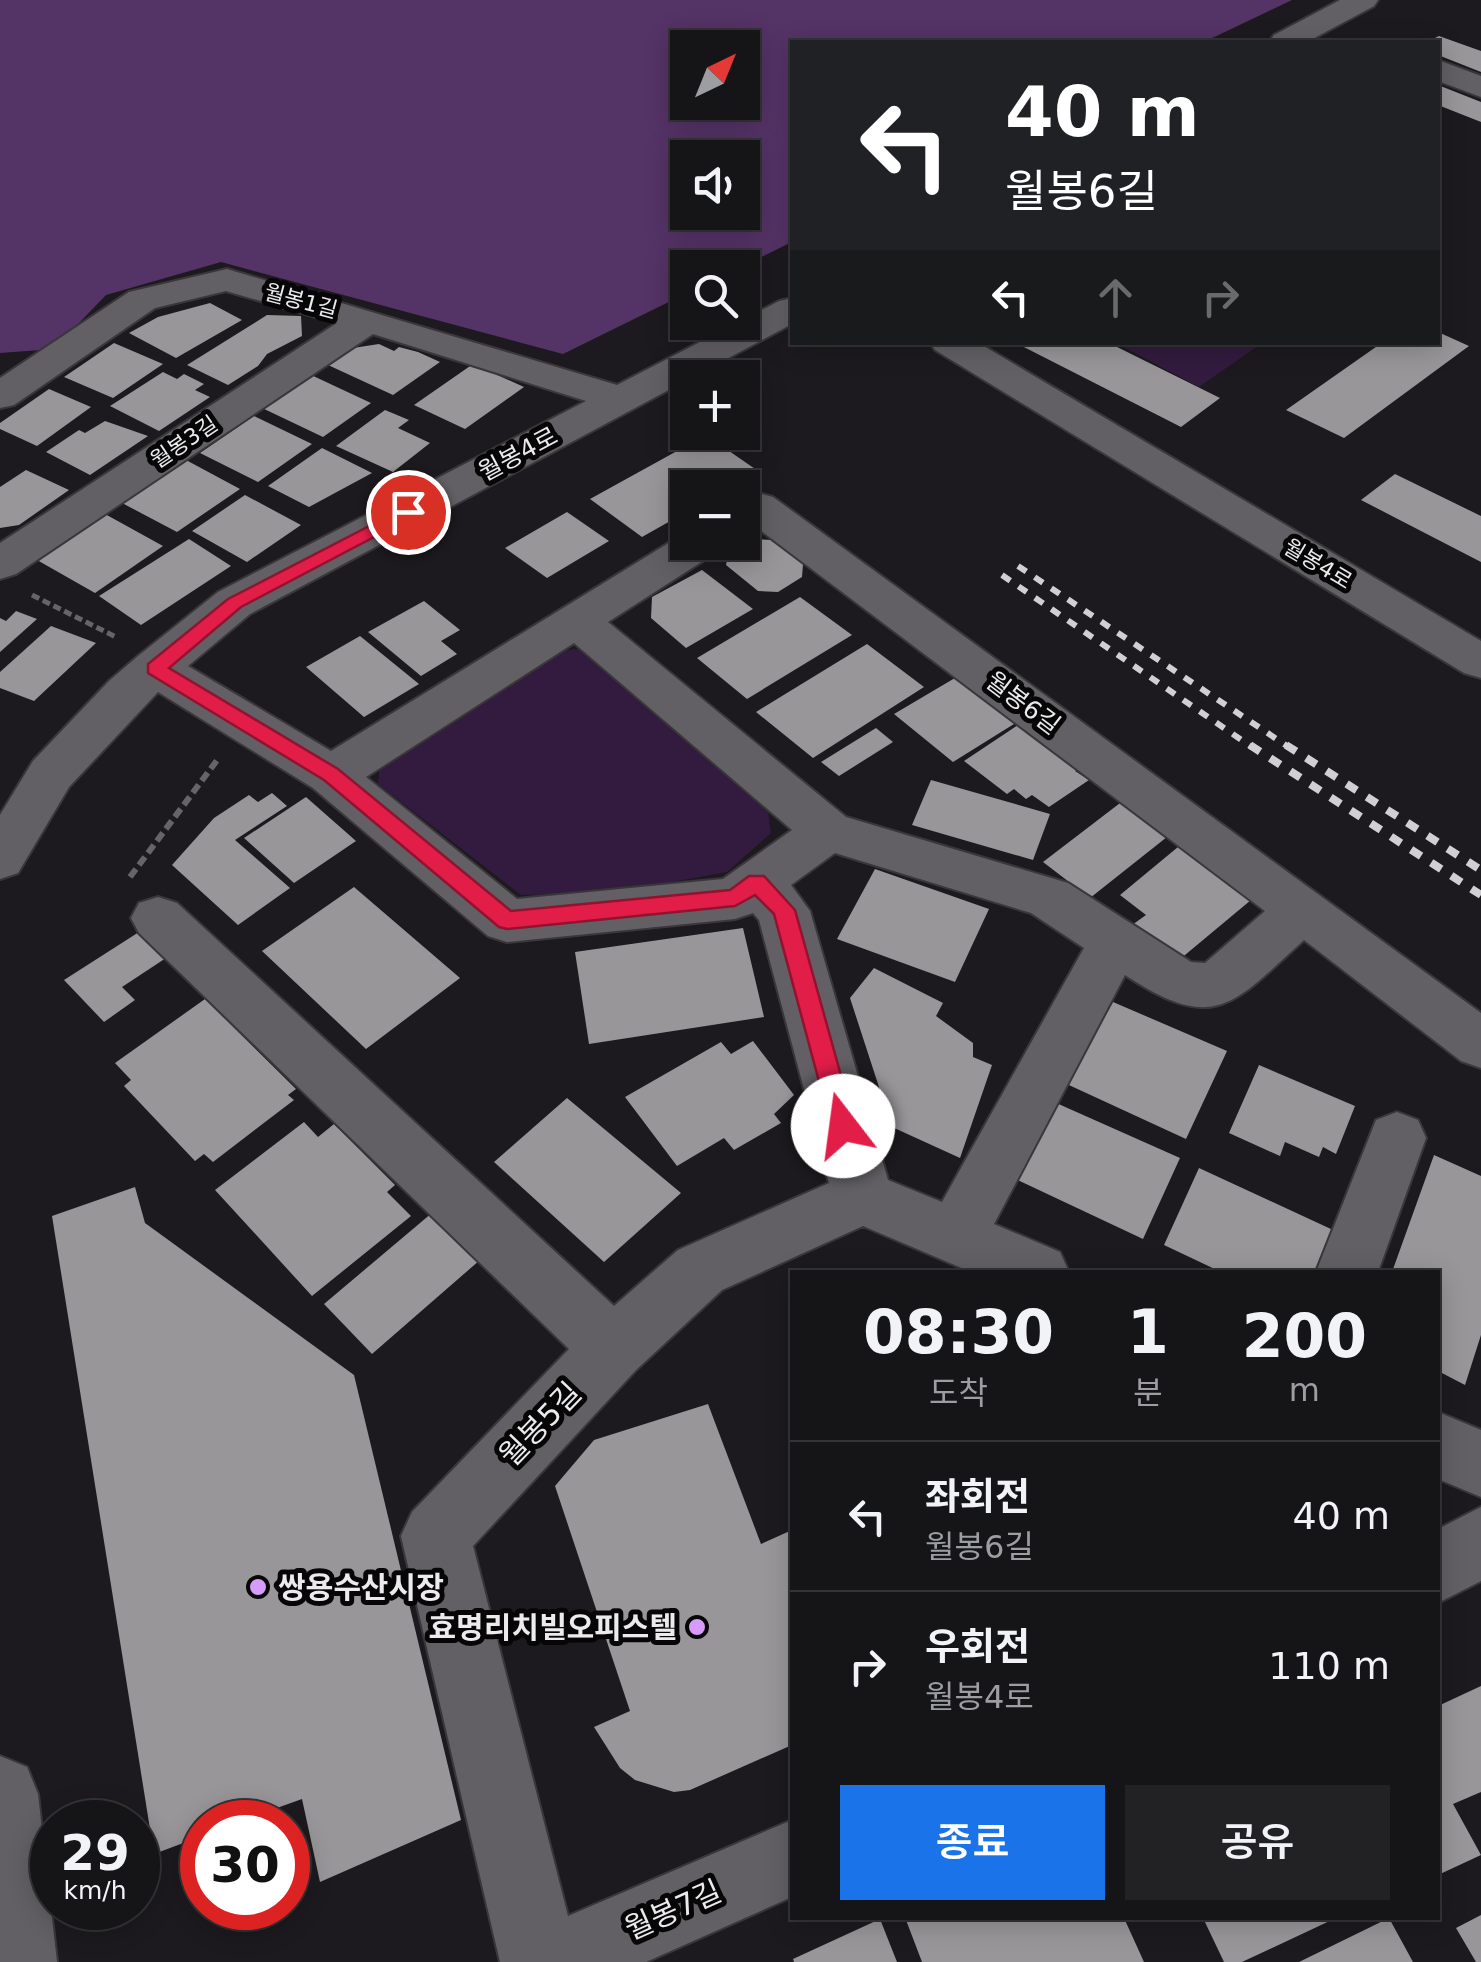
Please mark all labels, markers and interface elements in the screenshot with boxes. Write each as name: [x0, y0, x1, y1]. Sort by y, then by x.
north arrow: [670, 30, 760, 120]
map controls: [670, 30, 760, 560]
text: 40 m: [1005, 71, 1200, 153]
icon: left: [840, 80, 970, 210]
button: sound: [670, 140, 760, 230]
text: 월봉6길: [1005, 165, 1158, 218]
button: search: [670, 250, 760, 340]
icon: left: [983, 270, 1038, 325]
icon: ahead: [1088, 270, 1143, 325]
icon: right: [1193, 270, 1248, 325]
street label: 월봉1길: [262, 279, 340, 323]
button: +: [670, 360, 760, 450]
street label: 월봉3길: [146, 411, 222, 473]
street label: 월봉4로: [474, 421, 562, 487]
pin: [366, 470, 451, 555]
button: −: [670, 470, 760, 560]
icon: arrive: [381, 485, 436, 540]
street label: 월봉4로: [1280, 534, 1356, 594]
street label: 월봉6길: [980, 666, 1066, 740]
position arrow: [791, 1074, 895, 1178]
text: 08:30: [863, 1297, 1054, 1367]
text: 1: [1127, 1297, 1169, 1367]
text: 200: [1242, 1301, 1367, 1371]
text: m: [1289, 1371, 1320, 1409]
text: 도착: [929, 1374, 988, 1412]
text: 분: [1133, 1374, 1163, 1412]
street label: 월봉5길: [492, 1375, 588, 1473]
text: 좌회전: [925, 1475, 1030, 1519]
icon: left: [840, 1489, 895, 1544]
text: 40 m: [1293, 1494, 1390, 1538]
text: 월봉6길: [925, 1528, 1034, 1566]
place label: 쌍용수산시장: [278, 1570, 444, 1605]
marker: 쌍용수산시장: [247, 1576, 269, 1598]
place label: 효명리치빌오피스텔: [429, 1610, 677, 1645]
marker: 효명리치빌오피스텔: [686, 1616, 708, 1638]
text: 우회전: [925, 1625, 1030, 1669]
icon: right: [840, 1639, 895, 1694]
text: 110 m: [1268, 1644, 1390, 1688]
text: 월봉4로: [925, 1678, 1034, 1716]
button: 종료: [840, 1785, 1105, 1900]
button: 공유: [1125, 1785, 1390, 1900]
speed limit sign: 30: [180, 1800, 310, 1930]
text: 29: [60, 1824, 130, 1882]
street label: 월봉7길: [619, 1873, 727, 1947]
text: km/h: [63, 1876, 127, 1905]

